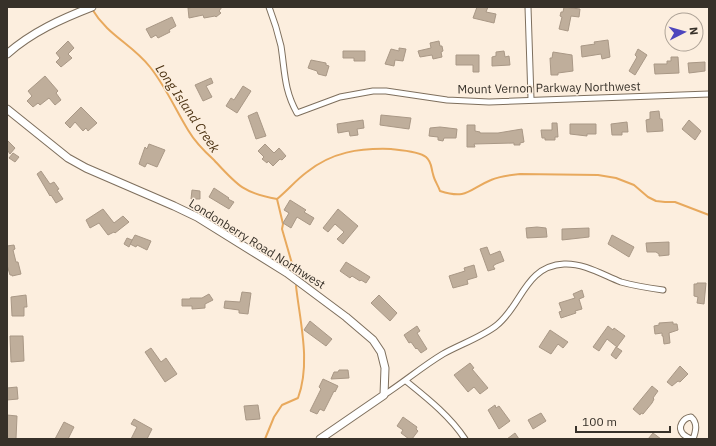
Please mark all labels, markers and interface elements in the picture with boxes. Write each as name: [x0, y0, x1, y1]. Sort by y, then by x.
north arrow: [664, 12, 704, 52]
text: N: [687, 26, 701, 36]
water label: Long Island Creek: [152, 61, 224, 156]
street label: Mount Vernon Parkway Northwest: [457, 78, 641, 97]
street label: Londonberry Road Northwest: [186, 195, 328, 292]
scale bar: [576, 408, 670, 434]
text: 100 m: [582, 414, 617, 429]

